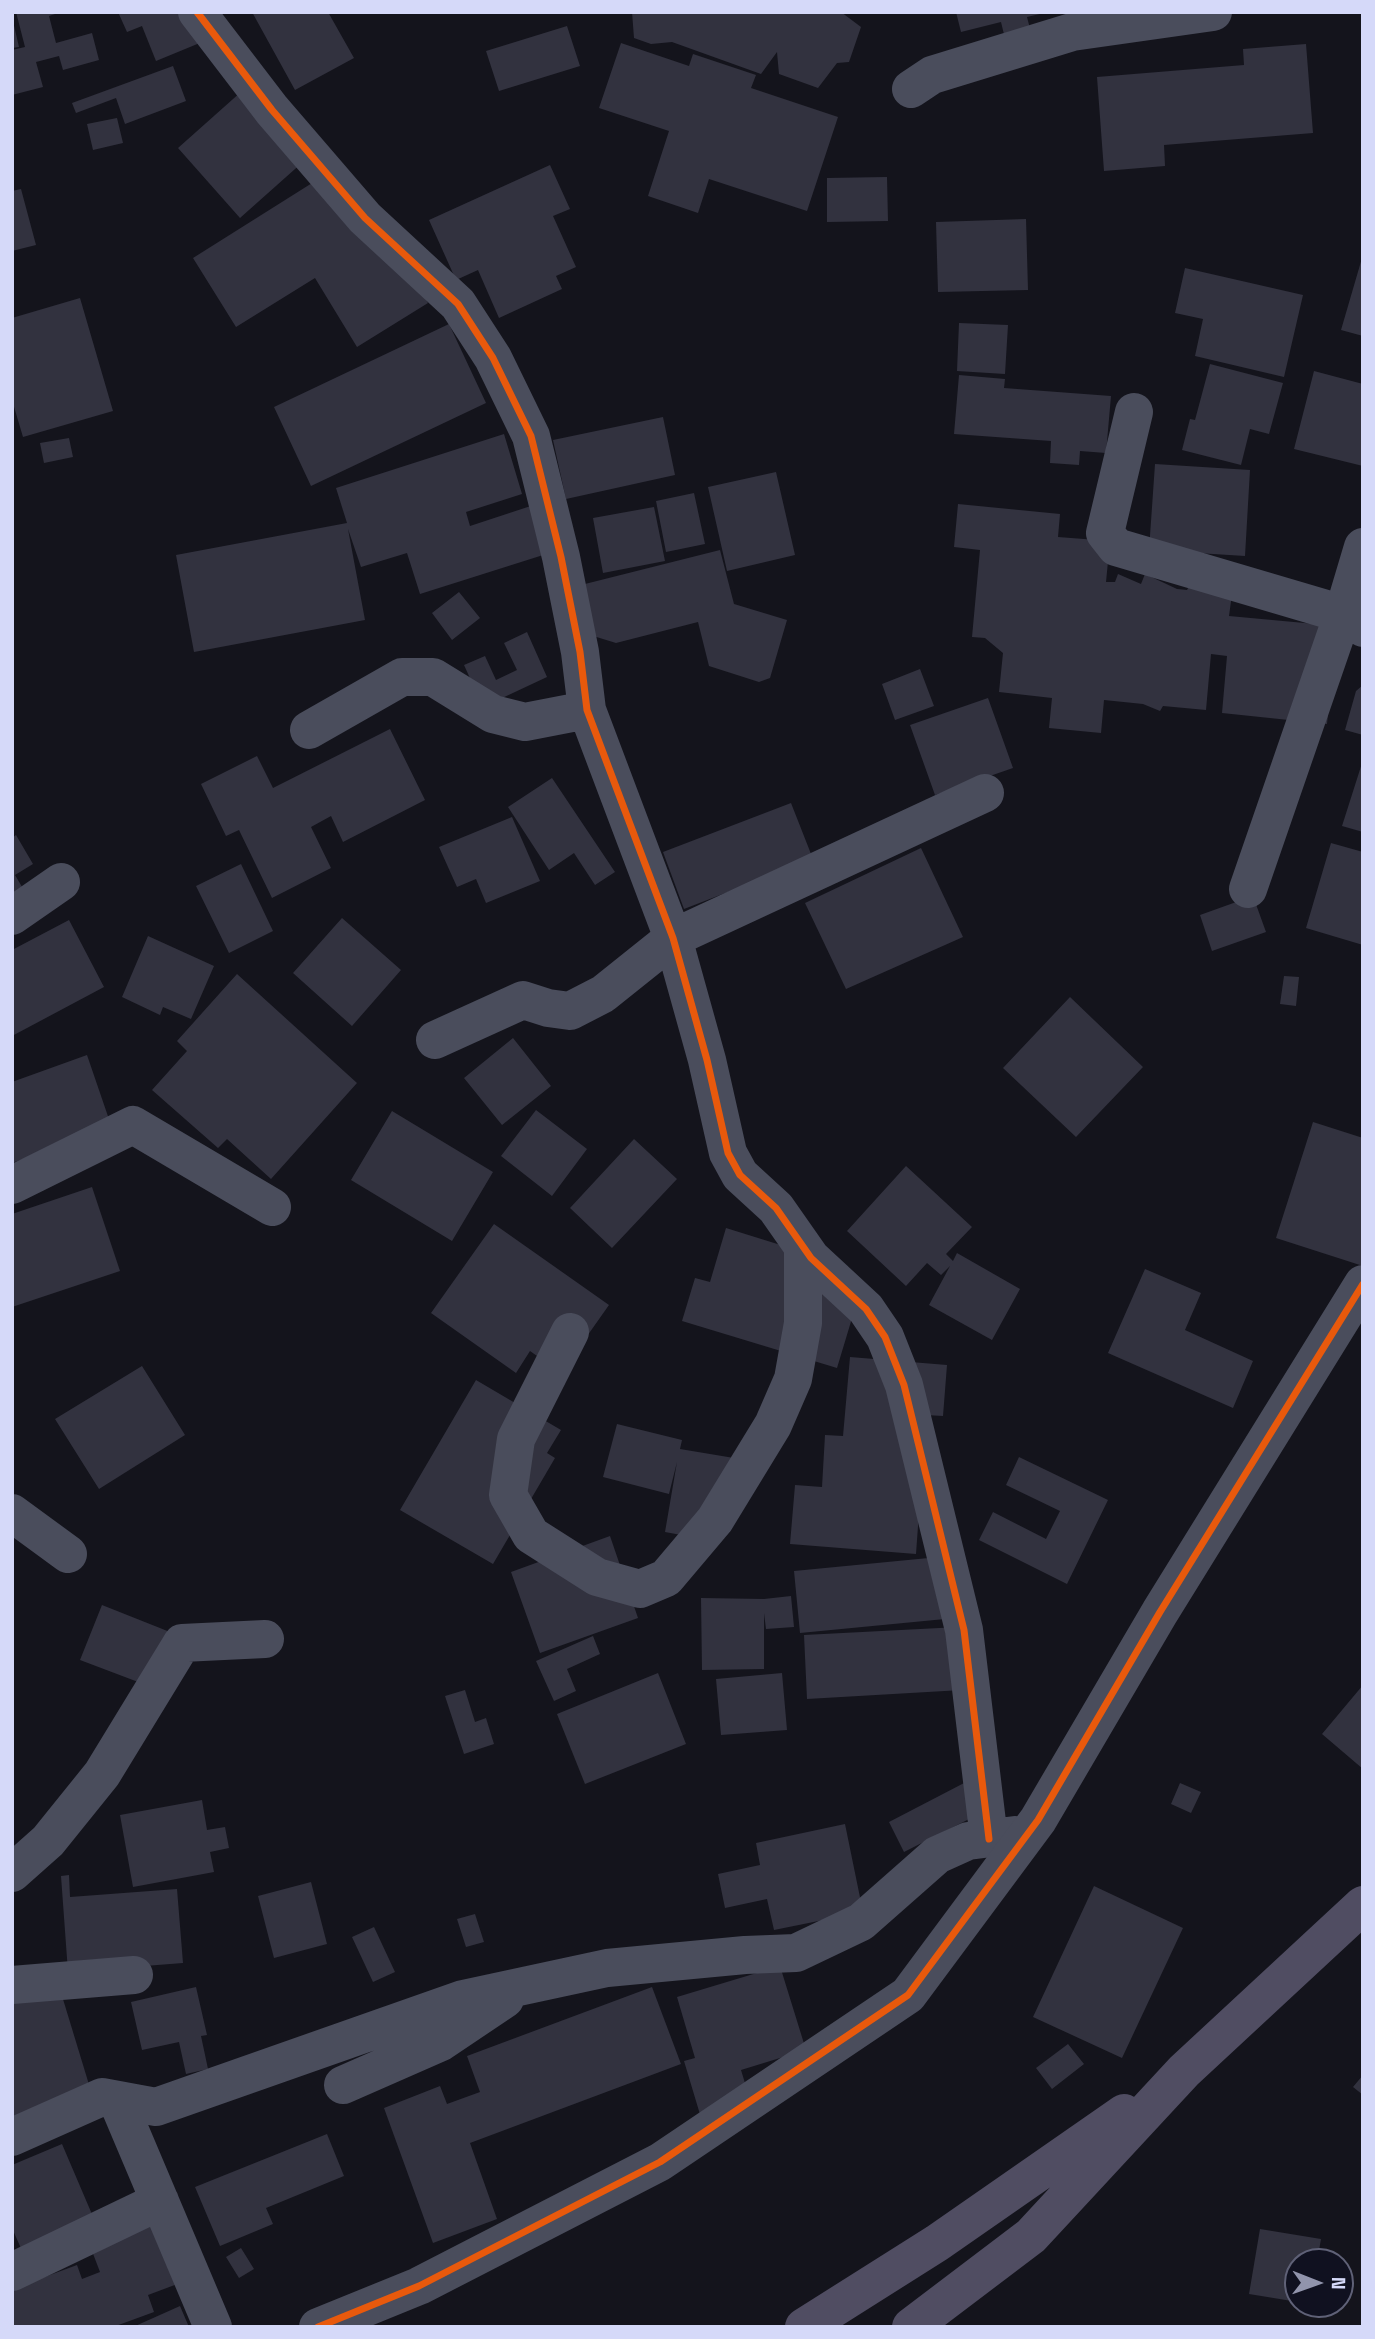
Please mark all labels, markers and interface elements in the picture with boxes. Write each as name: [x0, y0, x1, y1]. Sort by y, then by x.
north arrow: [1284, 2248, 1354, 2318]
text: N: [1326, 2277, 1351, 2290]

